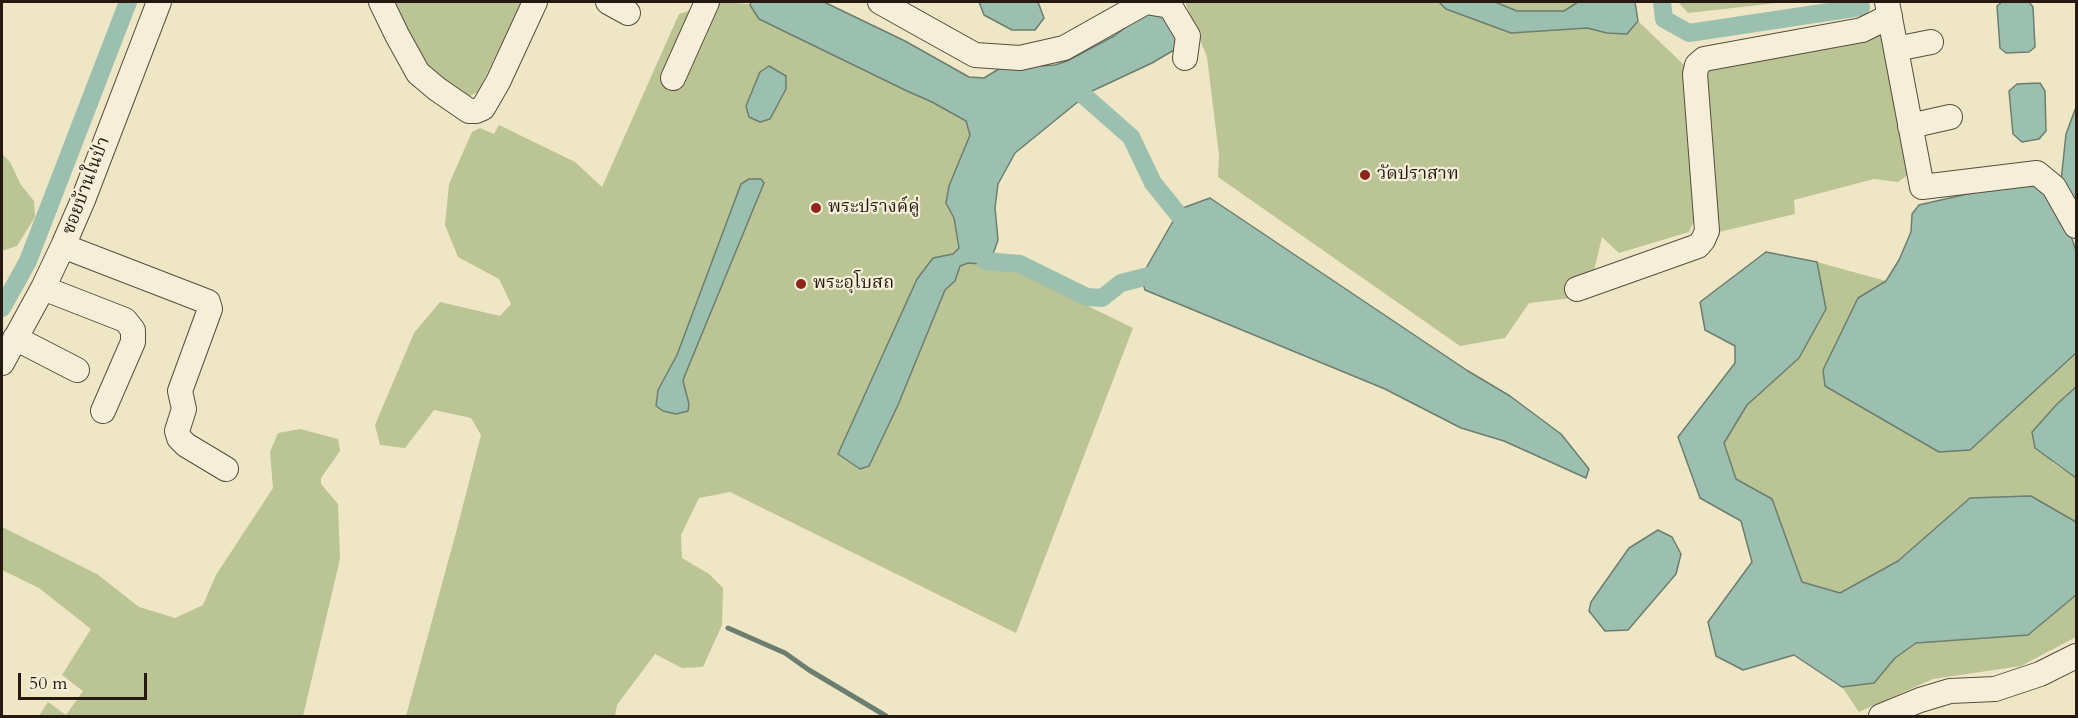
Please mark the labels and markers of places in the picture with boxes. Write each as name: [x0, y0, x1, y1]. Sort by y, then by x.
place label: วัดปราสาท: [1377, 164, 1459, 186]
marker: วัดปราสาท: [1358, 168, 1372, 182]
place label: พระปรางค์คู่: [828, 197, 920, 219]
marker: พระปรางค์คู่: [809, 201, 823, 215]
place label: พระอุโบสถ: [813, 273, 894, 295]
marker: พระอุโบสถ: [794, 277, 808, 291]

